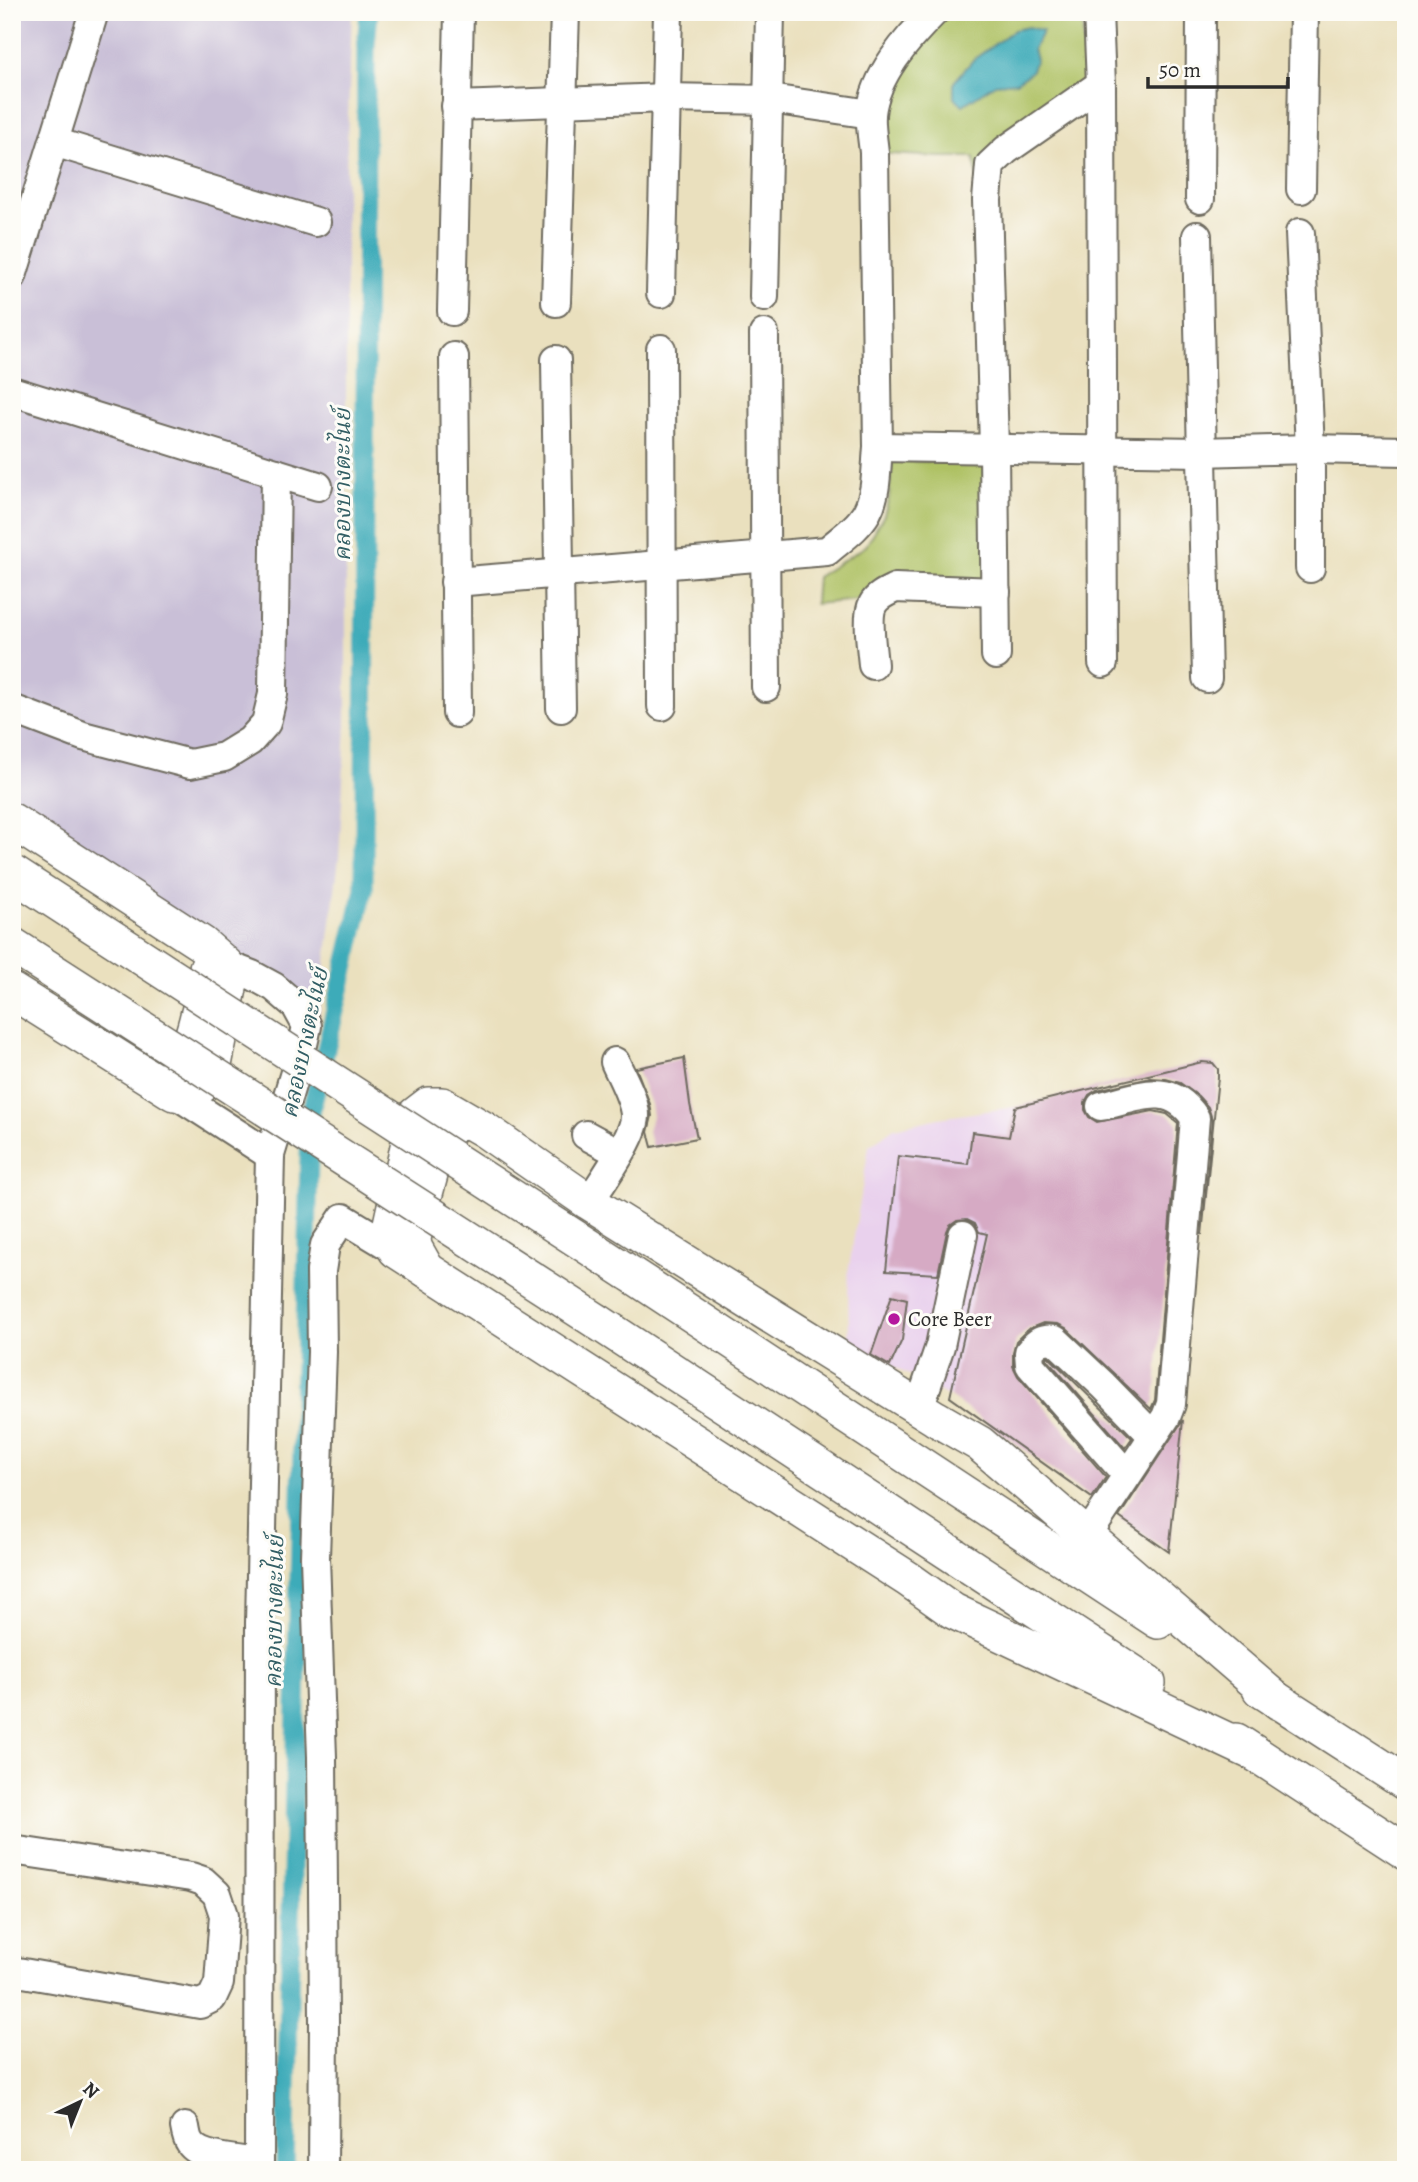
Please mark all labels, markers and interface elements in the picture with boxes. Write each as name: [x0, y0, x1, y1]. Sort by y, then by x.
scale bar: [1148, 46, 1288, 90]
text: 50 m: [1159, 56, 1201, 84]
water label: คลองบางตะไนย์: [326, 404, 358, 561]
water label: คลองบางตะไนย์: [272, 961, 336, 1121]
place label: Core Beer: [908, 1305, 992, 1333]
marker: Core Beer: [886, 1311, 902, 1327]
water label: คลองบางตะไนย์: [257, 1531, 291, 1689]
north arrow: [46, 2066, 116, 2136]
text: N: [77, 2076, 105, 2105]

